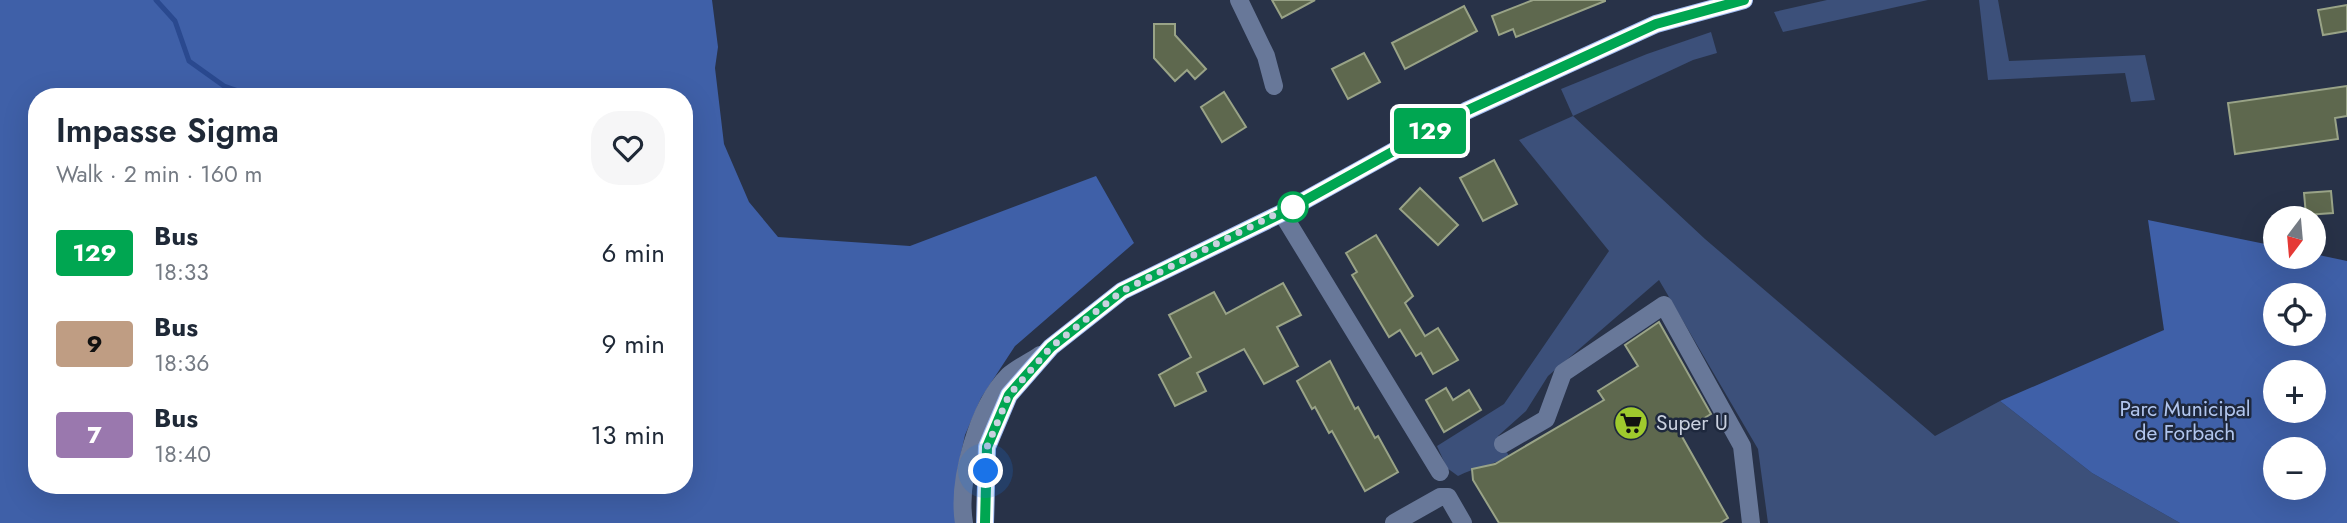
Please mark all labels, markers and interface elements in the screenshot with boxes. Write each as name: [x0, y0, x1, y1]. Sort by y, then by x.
text: Impasse Sigma: [56, 107, 279, 154]
line badge: 129: [1390, 108, 1470, 154]
button: heart: [591, 111, 665, 185]
text: 129: [1408, 113, 1452, 148]
text: Walk · 2 min · 160 m: [56, 157, 263, 191]
unlabelled marker: [1278, 192, 1308, 222]
north arrow: [2263, 206, 2326, 270]
map controls: [2263, 206, 2326, 500]
text: Bus: [154, 217, 198, 255]
text: 6 min: [602, 234, 665, 272]
text: 129: [72, 235, 117, 270]
text: 18:33: [154, 255, 209, 289]
button: locate: [2263, 283, 2326, 346]
text: Bus: [154, 308, 198, 346]
text: 9 min: [602, 325, 665, 363]
text: 9: [86, 326, 103, 361]
text: 18:36: [154, 346, 210, 380]
button: +: [2263, 360, 2326, 423]
park label: Parc Municipal de Forbach: [2119, 394, 2251, 448]
text: Bus: [154, 399, 198, 437]
supermarket icon: Super U: [1612, 404, 1650, 442]
place label: Super U: [1656, 408, 1728, 438]
text: 13 min: [591, 416, 665, 454]
text: 7: [87, 417, 102, 452]
text: 18:40: [154, 437, 211, 471]
button: −: [2263, 437, 2326, 500]
your location: [968, 453, 1003, 488]

